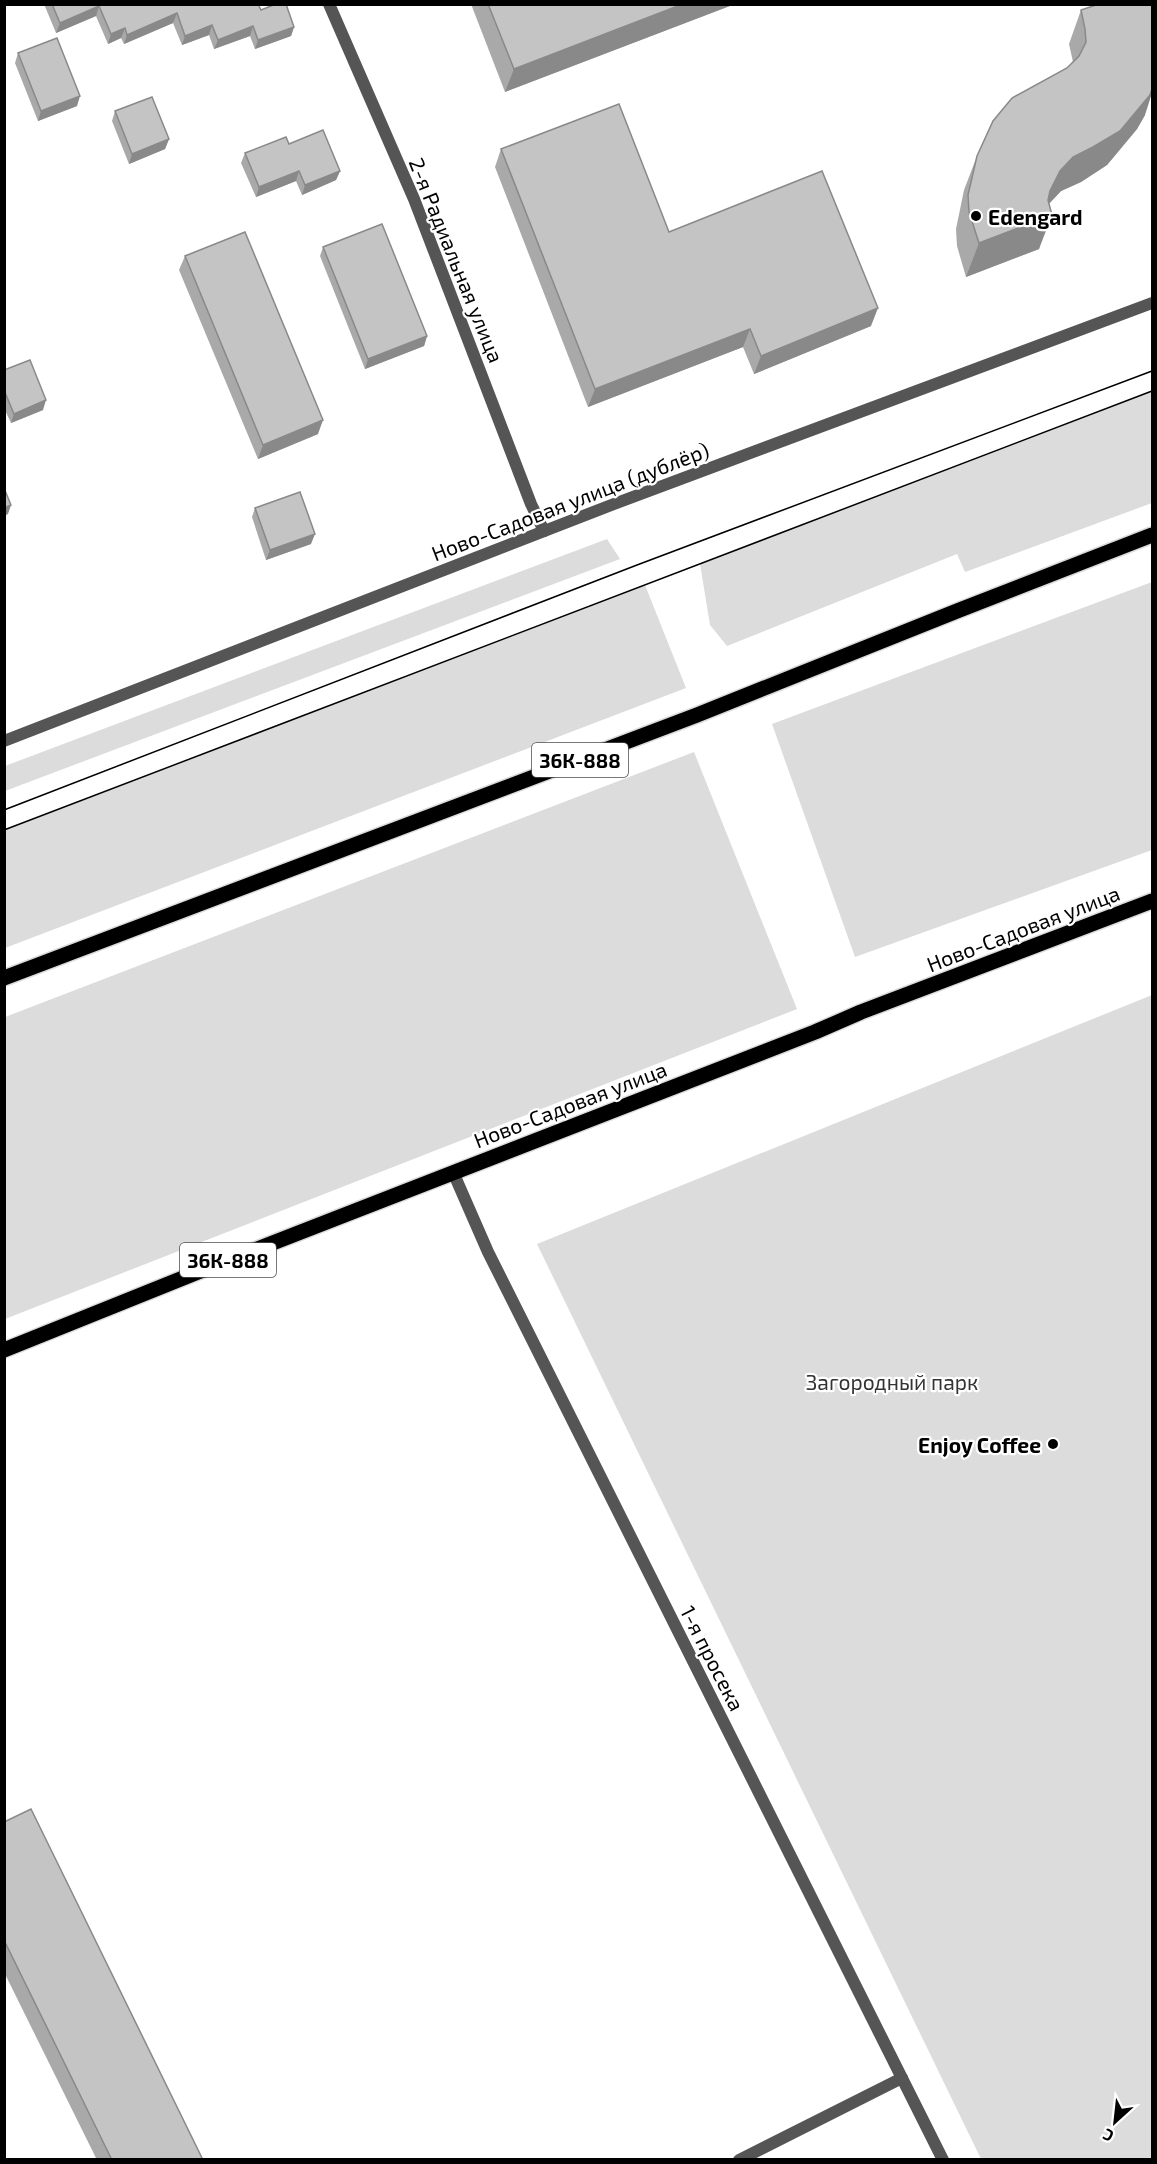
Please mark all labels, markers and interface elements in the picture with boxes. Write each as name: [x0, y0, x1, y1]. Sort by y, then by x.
street label: 2-я Радиальная улица: [404, 154, 510, 366]
place label: Edengard: [988, 204, 1083, 229]
marker: Edengard: [969, 209, 983, 223]
street label: Ново-Садовая улица (дублёр): [428, 436, 713, 567]
road number: 36К-888: [532, 743, 628, 777]
street label: Ново-Садовая улица: [923, 880, 1123, 977]
street label: Ново-Садовая улица: [470, 1056, 670, 1153]
road number: 36К-888: [180, 1243, 276, 1277]
park label: Загородный парк: [806, 1369, 978, 1394]
place label: Enjoy Coffee: [918, 1432, 1041, 1458]
marker: Enjoy Coffee: [1046, 1437, 1060, 1451]
street label: 1-я просека: [676, 1601, 750, 1715]
north arrow: [1085, 2092, 1145, 2152]
text: С: [1099, 2125, 1116, 2146]

